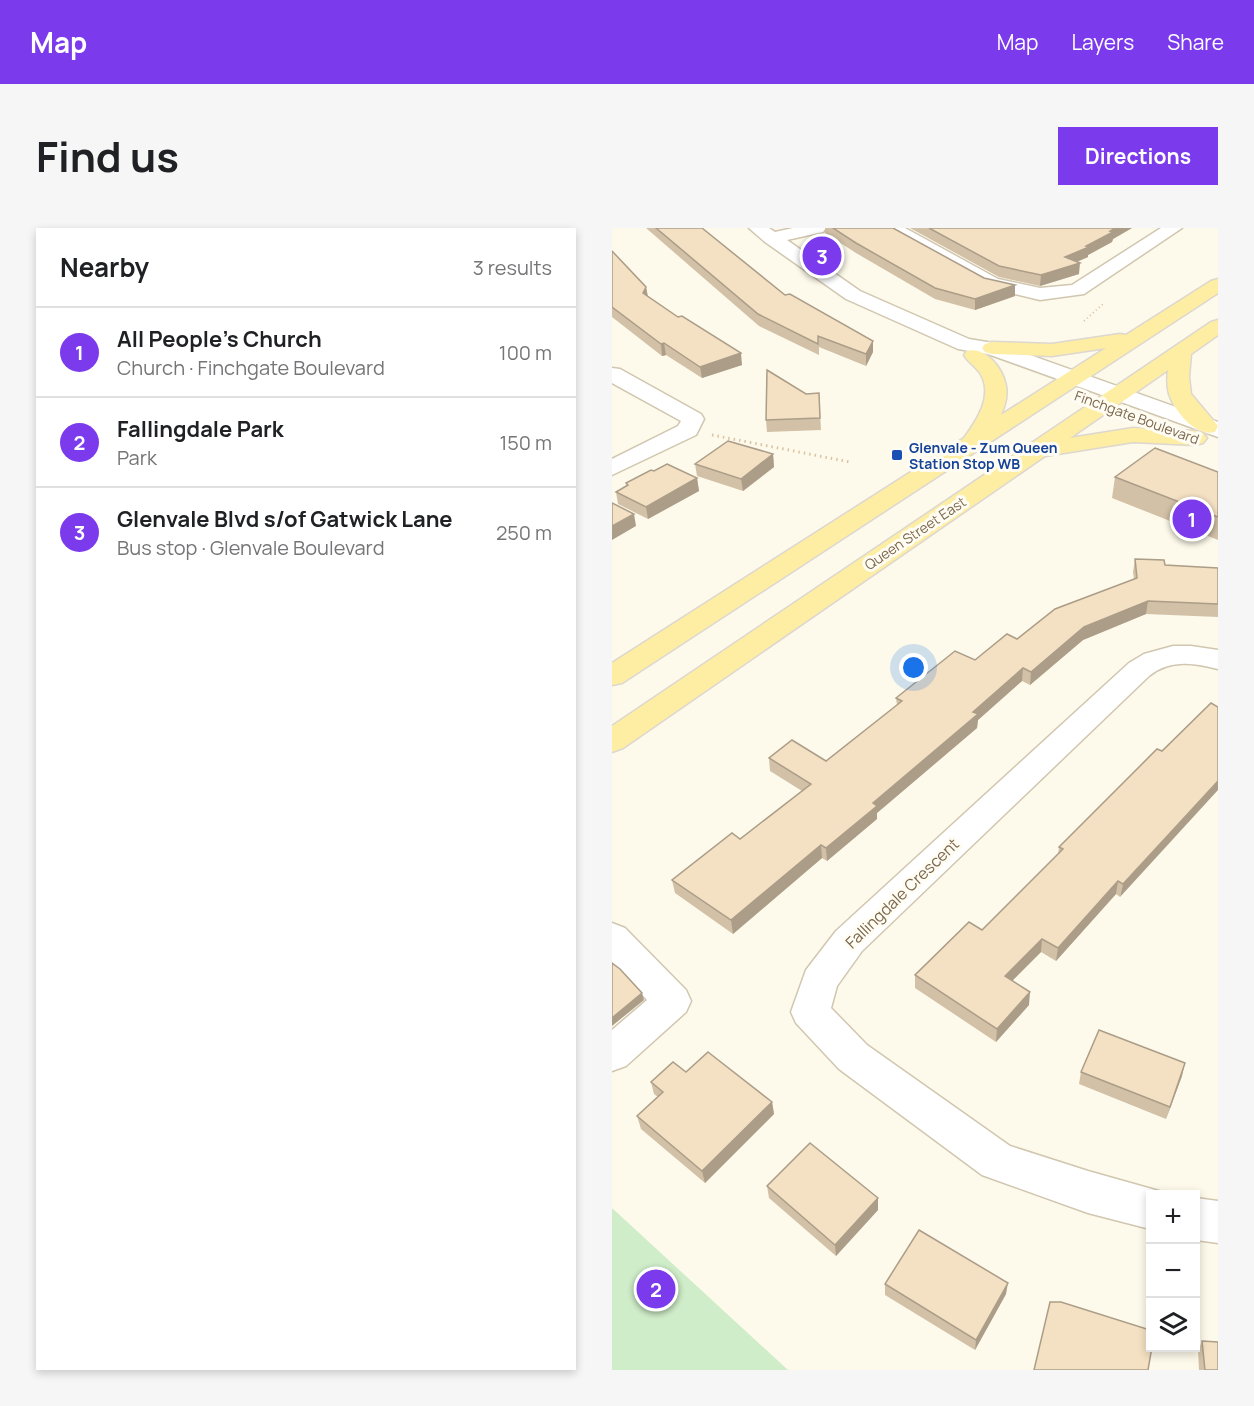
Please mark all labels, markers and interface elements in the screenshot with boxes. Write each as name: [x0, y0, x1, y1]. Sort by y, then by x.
text: Map: [30, 23, 87, 61]
text: Map: [997, 28, 1038, 56]
text: Layers: [1071, 28, 1134, 56]
text: Share: [1167, 28, 1224, 56]
text: Find us: [36, 127, 179, 185]
button: Directions: [1058, 127, 1218, 185]
pin: 3: [802, 234, 842, 279]
text: Nearby: [60, 249, 149, 285]
text: 3 results: [473, 254, 552, 281]
text: All People's Church: [117, 324, 322, 354]
text: 1: [75, 339, 84, 366]
text: 100 m: [499, 339, 552, 366]
text: Church · Finchgate Boulevard: [117, 354, 385, 381]
street label: Finchgate Boulevard: [1072, 386, 1202, 448]
text: Fallingdale Park: [117, 414, 284, 444]
text: 2: [74, 429, 85, 456]
text: 150 m: [499, 429, 552, 456]
place label: Glenvale - Zum Queen Station Stop WB: [909, 438, 1057, 473]
text: Park: [117, 444, 157, 471]
marker: Glenvale - Zum Queen Station Stop WB: [890, 448, 904, 462]
street label: Queen Street East: [861, 492, 970, 574]
pin: 1: [1172, 496, 1212, 542]
text: Glenvale Blvd s/of Gatwick Lane: [117, 504, 453, 534]
text: 3: [74, 519, 85, 546]
text: 250 m: [496, 519, 552, 546]
text: Bus stop · Glenvale Boulevard: [117, 534, 384, 561]
your location: [899, 653, 928, 682]
street label: Fallingdale Crescent: [840, 833, 964, 953]
map controls: [1146, 1190, 1200, 1352]
button: +: [1146, 1190, 1200, 1244]
button: −: [1146, 1244, 1200, 1298]
pin: 2: [636, 1266, 675, 1312]
button: layers: [1146, 1298, 1200, 1352]

